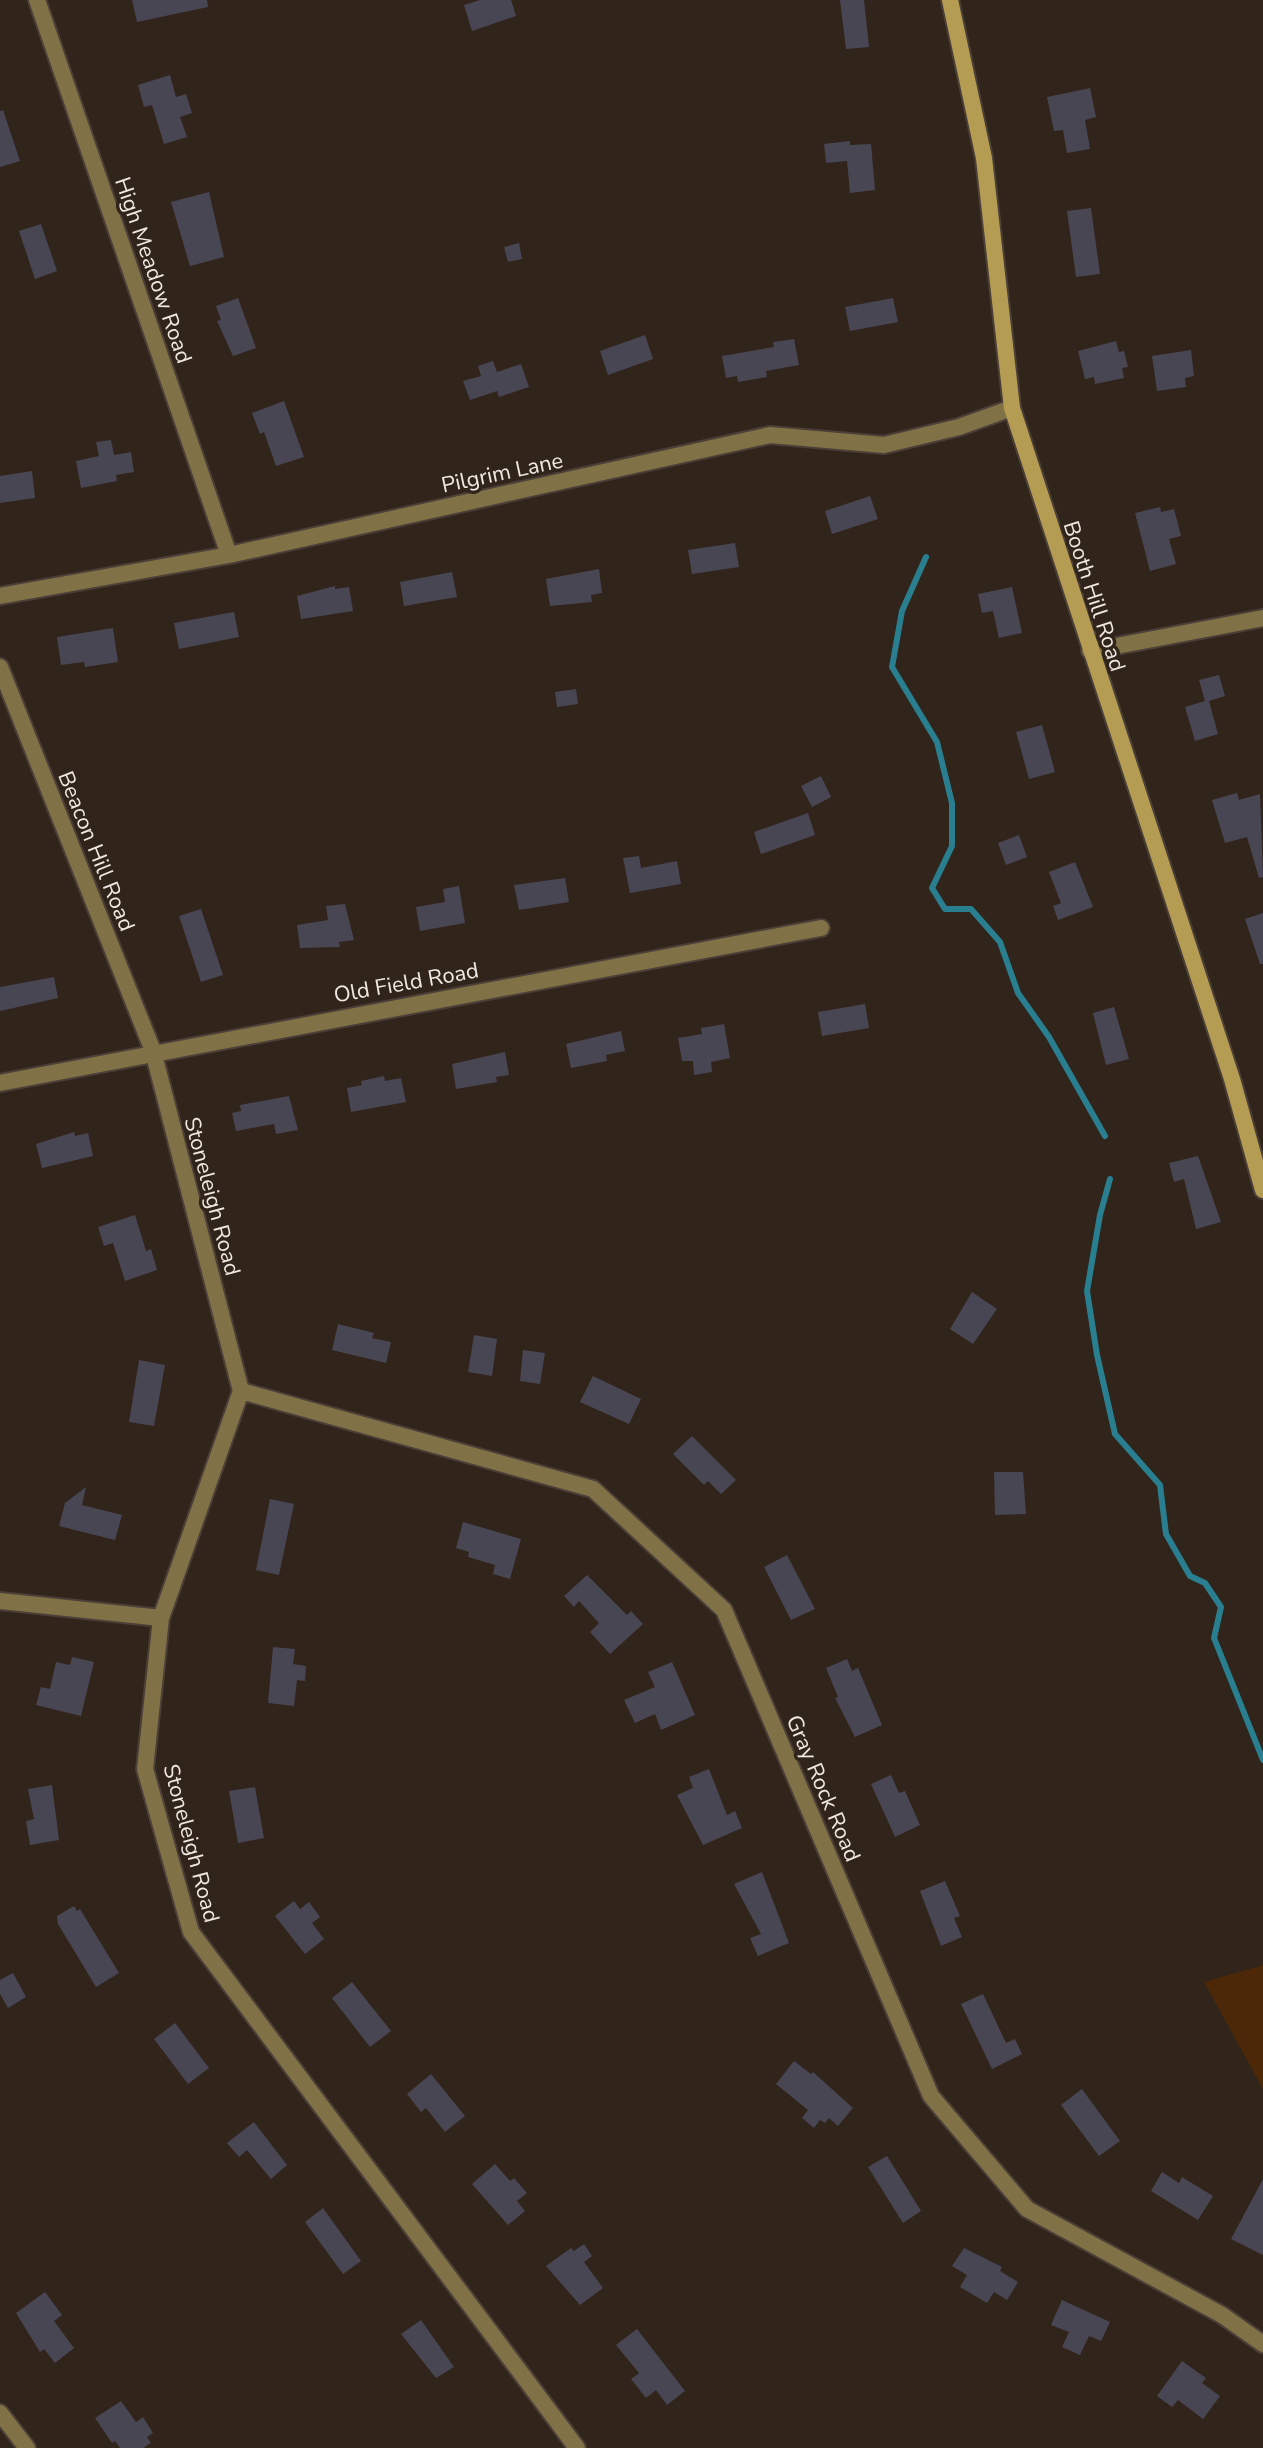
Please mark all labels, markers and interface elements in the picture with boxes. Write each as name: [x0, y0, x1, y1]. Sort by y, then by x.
street label: High Meadow Road: [107, 173, 199, 368]
street label: Pilgrim Lane: [439, 445, 566, 501]
street label: Booth Hill Road: [1056, 517, 1133, 676]
street label: Beacon Hill Road: [50, 767, 142, 936]
street label: Old Field Road: [331, 955, 481, 1010]
street label: Stoneleigh Road: [176, 1114, 248, 1279]
street label: Gray Rock Road: [779, 1710, 868, 1867]
street label: Stoneleigh Road: [155, 1761, 227, 1926]

